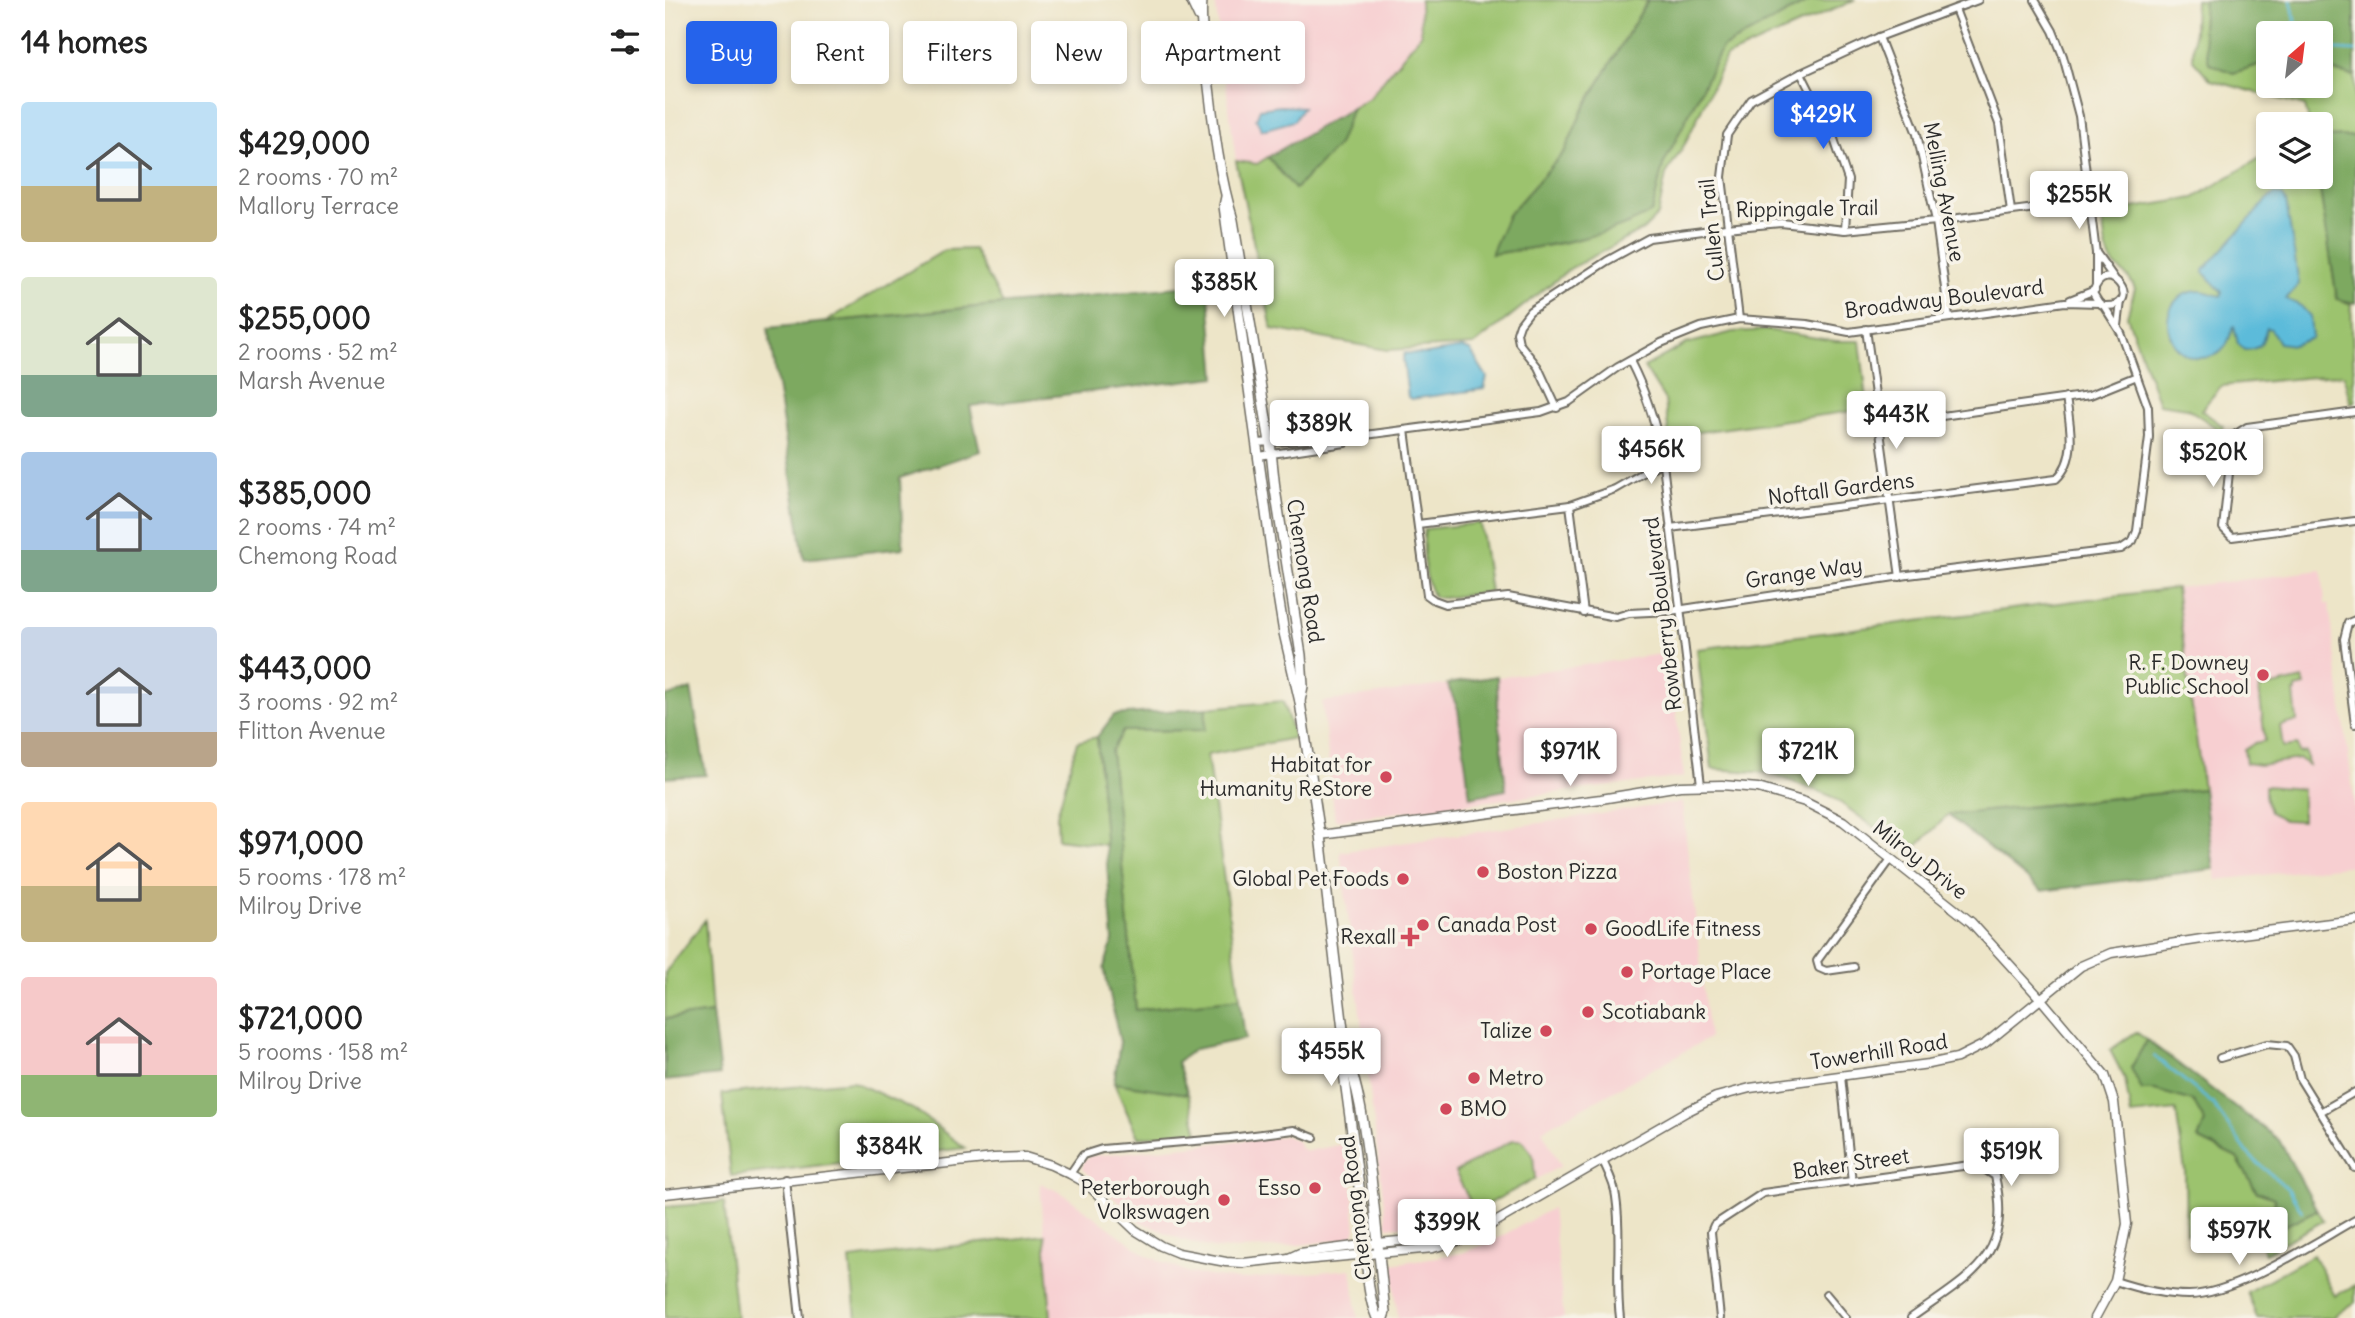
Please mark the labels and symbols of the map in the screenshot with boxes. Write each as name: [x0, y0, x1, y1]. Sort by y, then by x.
north arrow: [2256, 21, 2333, 98]
pin: $429K: [1774, 92, 1872, 151]
street label: Melling Avenue: [1918, 120, 1971, 264]
pin: $255K: [2030, 172, 2128, 231]
street label: Cullen Trail: [1693, 177, 1730, 283]
street label: Rippingale Trail: [1735, 194, 1879, 223]
pin: $385K: [1175, 260, 1273, 319]
street label: Broadway Boulevard: [1843, 273, 2045, 324]
pin: $443K: [1847, 392, 1945, 451]
pin: $389K: [1270, 400, 1368, 460]
pin: $456K: [1602, 426, 1700, 486]
pin: $520K: [2164, 430, 2262, 489]
street label: Noftall Gardens: [1766, 466, 1916, 511]
street label: Chemong Road: [1281, 497, 1330, 645]
street label: Rowberry Boulevard: [1637, 516, 1688, 713]
street label: Grange Way: [1744, 551, 1864, 594]
place label: R. F. Downey Public School: [2125, 649, 2249, 700]
marker: R. F. Downey Public School: [2255, 667, 2271, 683]
pin: $971K: [1521, 728, 1619, 788]
pin: $721K: [1759, 728, 1857, 788]
place label: Habitat for Humanity ReStore: [1200, 751, 1372, 802]
marker: Habitat for Humanity ReStore: [1378, 769, 1394, 785]
street label: Milroy Drive: [1867, 814, 1973, 905]
place label: Boston Pizza: [1497, 858, 1617, 885]
marker: Boston Pizza: [1475, 864, 1491, 880]
place label: Global Pet Foods: [1232, 865, 1389, 892]
marker: Global Pet Foods: [1395, 871, 1411, 887]
place label: Canada Post: [1437, 911, 1557, 938]
place label: GoodLife Fitness: [1605, 915, 1761, 942]
marker: Canada Post: [1415, 917, 1431, 933]
marker: GoodLife Fitness: [1583, 921, 1599, 937]
place label: Rexall: [1340, 923, 1396, 950]
marker: Rexall: [1402, 929, 1418, 945]
place label: Portage Place: [1641, 958, 1771, 985]
marker: Portage Place: [1619, 964, 1635, 980]
place label: Scotiabank: [1602, 998, 1706, 1025]
marker: Scotiabank: [1580, 1004, 1596, 1020]
place label: Talize: [1480, 1017, 1532, 1044]
marker: Talize: [1538, 1023, 1554, 1039]
street label: Towerhill Road: [1809, 1027, 1949, 1076]
pin: $455K: [1282, 1028, 1380, 1088]
place label: Metro: [1488, 1064, 1543, 1091]
marker: Metro: [1466, 1070, 1482, 1086]
place label: BMO: [1460, 1095, 1507, 1122]
marker: BMO: [1438, 1101, 1454, 1117]
pin: $384K: [840, 1124, 938, 1183]
pin: $519K: [1962, 1128, 2060, 1188]
street label: Chemong Road: [1333, 1134, 1378, 1282]
street label: Baker Street: [1791, 1142, 1911, 1185]
place label: Peterborough Volkswagen: [1081, 1174, 1210, 1225]
place label: Esso: [1258, 1174, 1301, 1201]
marker: Esso: [1307, 1180, 1323, 1196]
marker: Peterborough Volkswagen: [1216, 1192, 1232, 1208]
pin: $399K: [1398, 1200, 1496, 1259]
pin: $597K: [2190, 1208, 2288, 1267]

